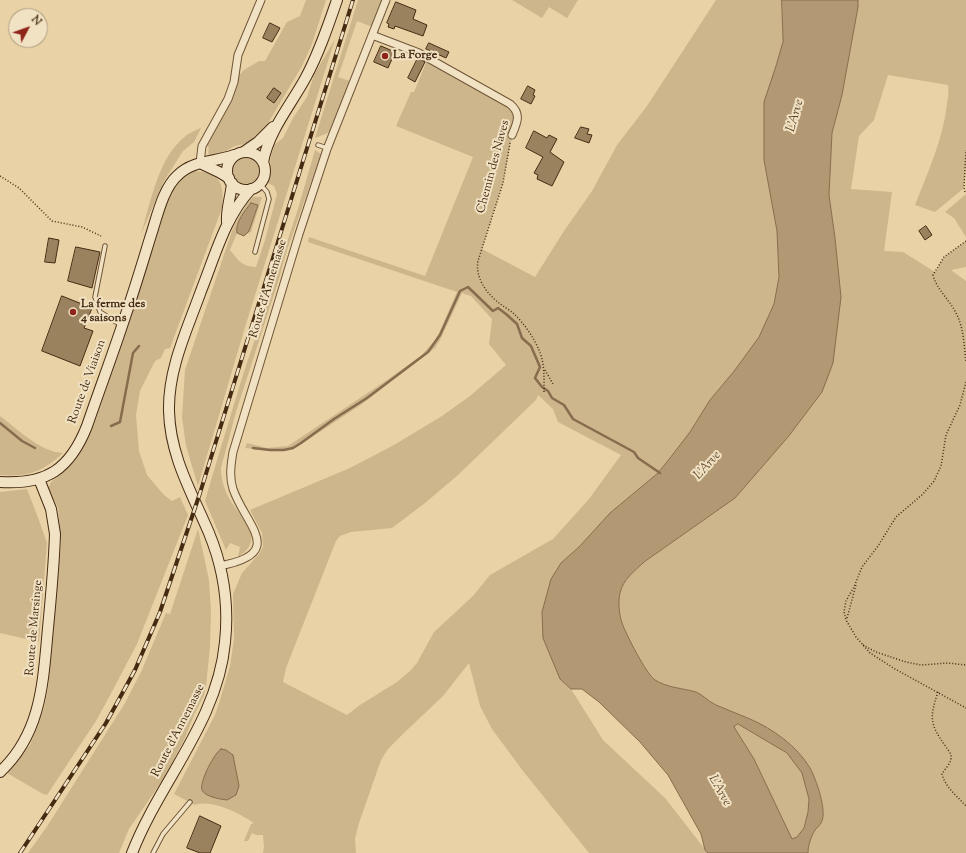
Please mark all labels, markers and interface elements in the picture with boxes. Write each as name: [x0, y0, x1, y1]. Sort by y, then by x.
north arrow: [8, 8, 48, 48]
text: N: [27, 12, 45, 29]
place label: La Forge: [393, 49, 437, 63]
marker: La Forge: [380, 51, 390, 61]
water label: L'Arve: [784, 98, 808, 134]
street label: Chemin des Naves: [475, 119, 513, 215]
street label: Route d'Annemasse: [247, 238, 291, 340]
place label: La ferme des 4 saisons: [81, 298, 145, 326]
marker: La ferme des 4 saisons: [68, 307, 78, 317]
street label: Route de Viaison: [66, 338, 110, 426]
water label: L'Arve: [691, 448, 725, 484]
street label: Route de Marsinge: [24, 579, 46, 677]
street label: Route d'Annemasse: [149, 682, 209, 780]
water label: L'Arve: [704, 773, 734, 809]

